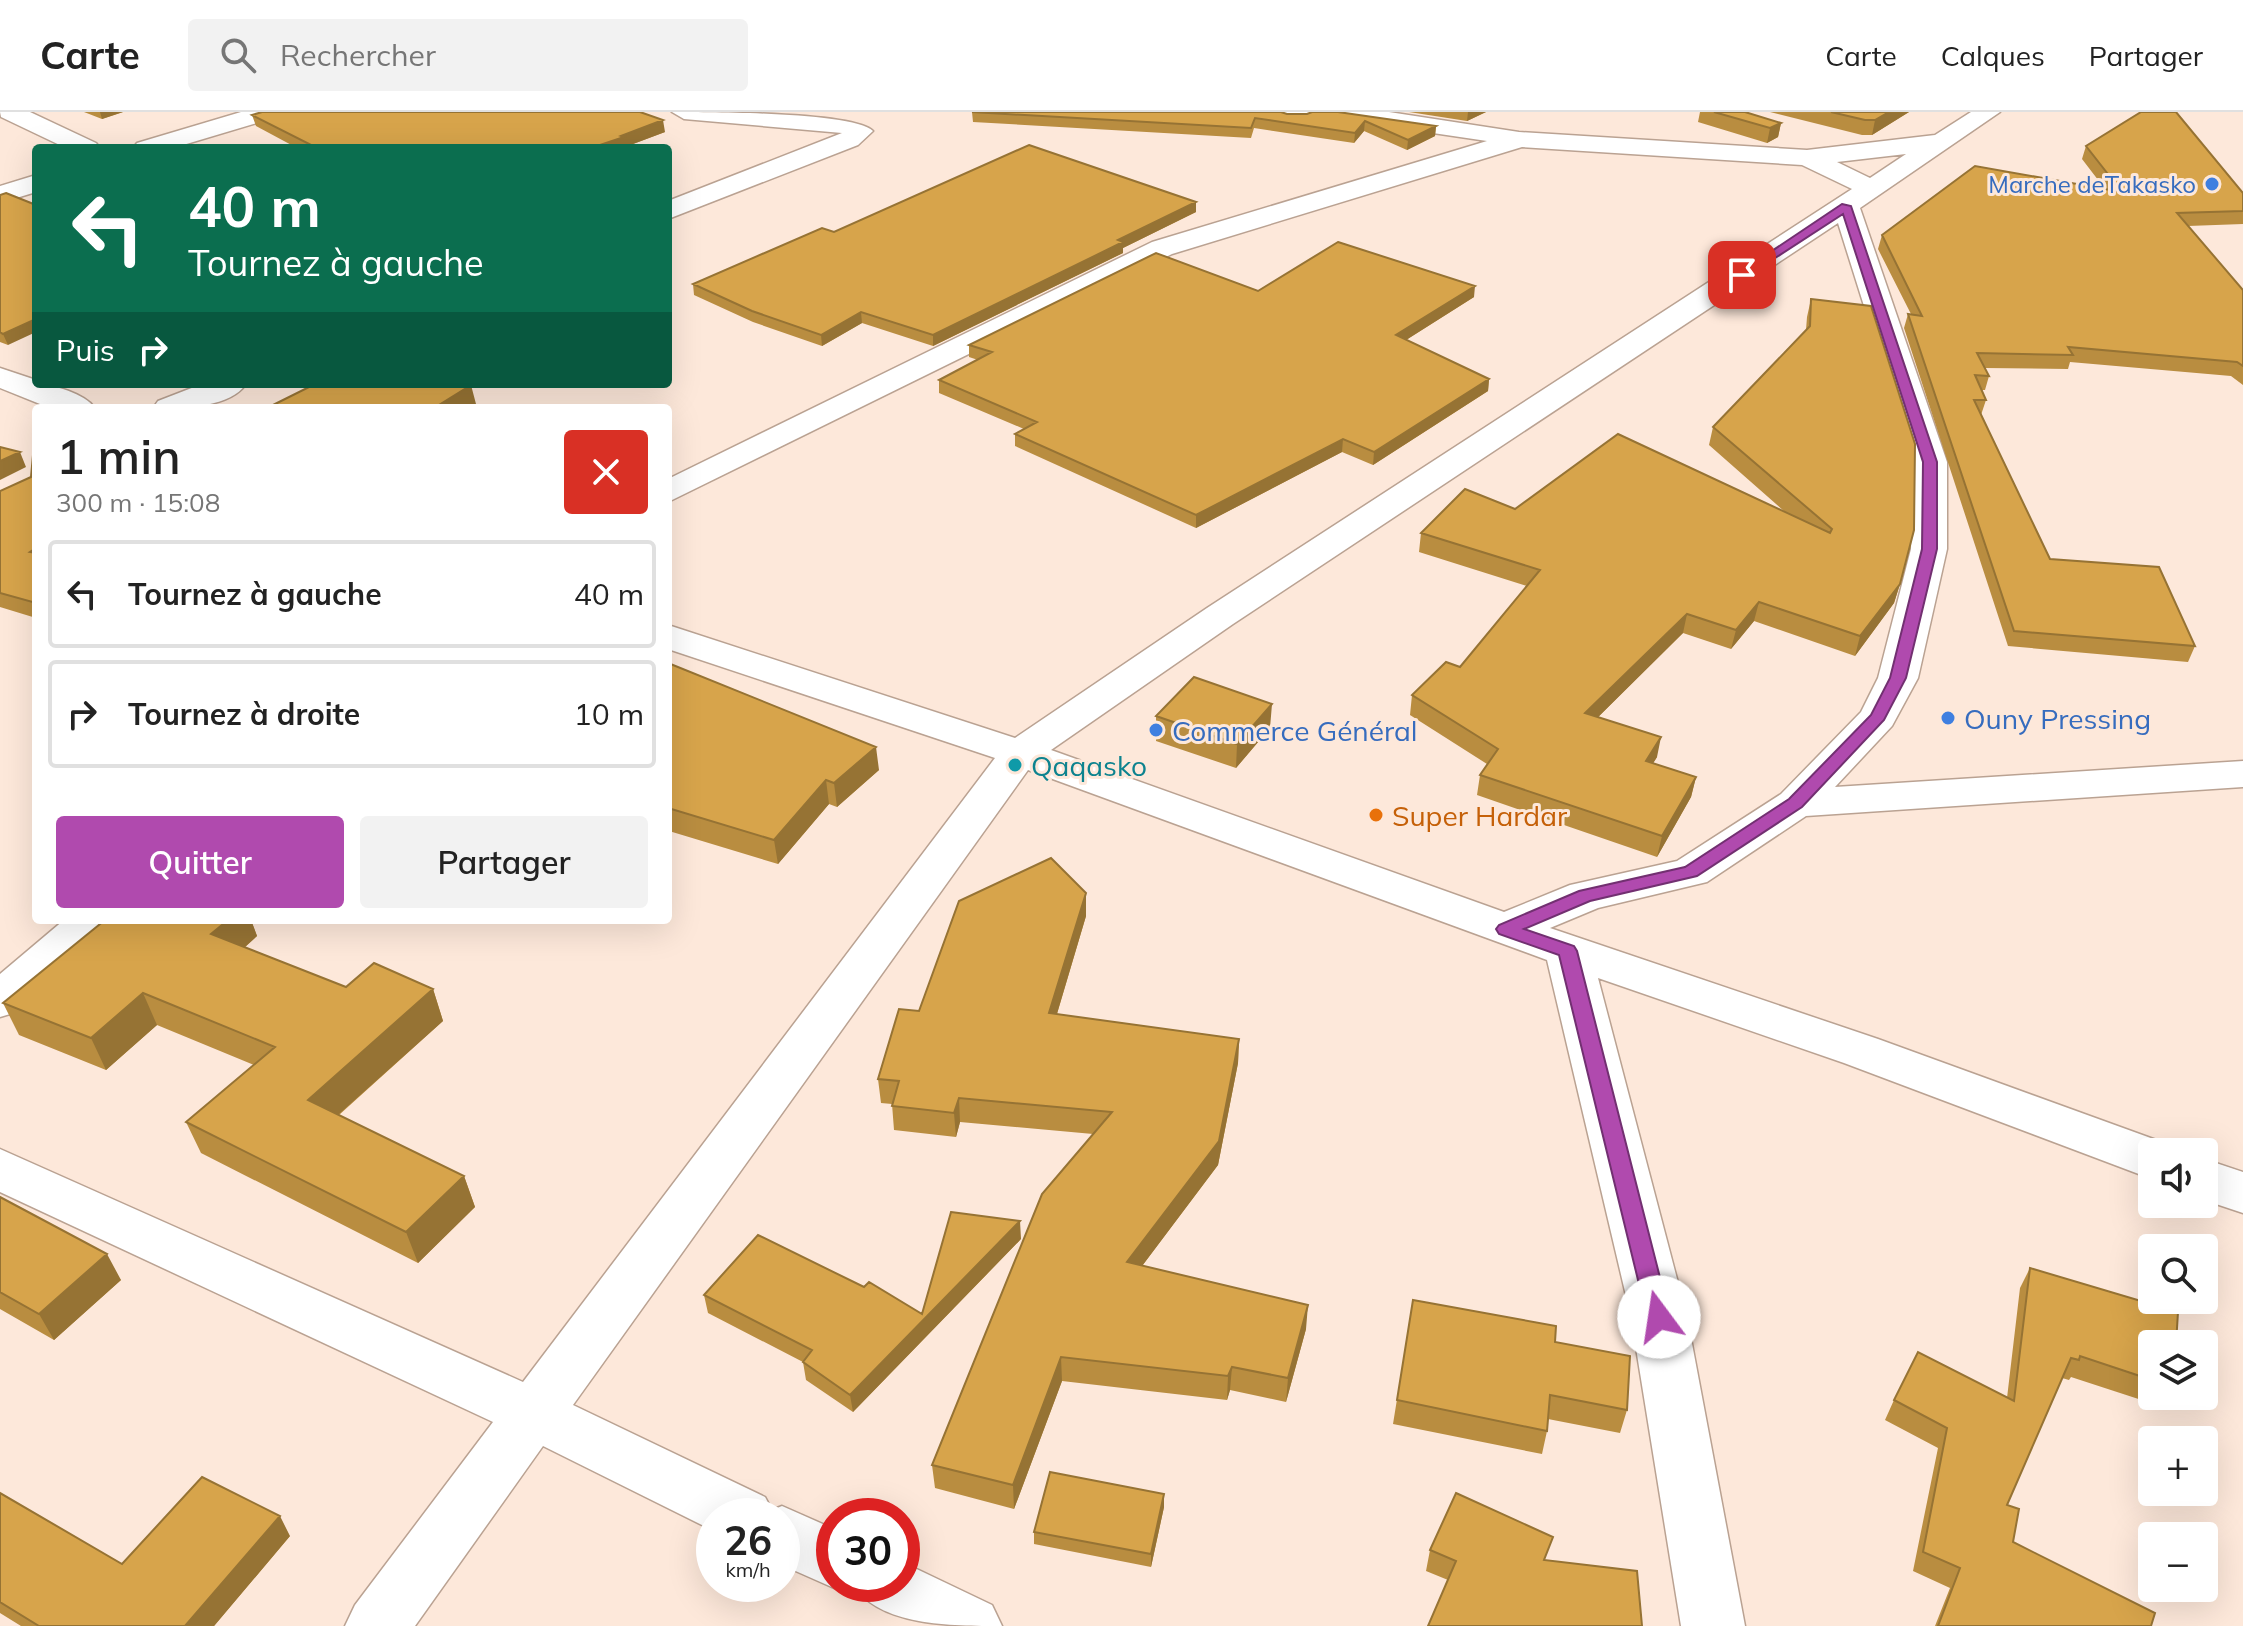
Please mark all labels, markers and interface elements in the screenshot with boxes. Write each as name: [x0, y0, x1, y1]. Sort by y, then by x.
search box: [188, 19, 748, 91]
text: Carte: [40, 31, 140, 79]
icon: search: [216, 33, 260, 77]
text: Rechercher: [280, 36, 436, 74]
text: Carte: [1825, 38, 1897, 73]
text: Calques: [1941, 38, 2045, 73]
text: Partager: [2089, 38, 2203, 73]
place label: Marche deTakasko: [1988, 169, 2196, 199]
text: 40 m: [188, 171, 321, 241]
marker: Marche deTakasko: [2203, 175, 2221, 193]
icon: left: [56, 176, 160, 280]
text: Tournez à gauche: [188, 240, 484, 285]
pin: [1708, 241, 1776, 309]
icon: arrive: [1720, 253, 1764, 297]
icon: right: [131, 328, 175, 372]
text: Puis: [56, 331, 115, 369]
text: 1 min: [56, 426, 181, 486]
button: close: [564, 430, 648, 514]
text: 300 m · 15:08: [56, 486, 220, 519]
icon: left: [60, 572, 104, 616]
text: Tournez à gauche: [128, 575, 382, 613]
text: 40 m: [574, 575, 644, 613]
icon: right: [60, 692, 104, 736]
text: Tournez à droite: [128, 695, 360, 733]
text: 10 m: [574, 695, 644, 733]
place label: Ouny Pressing: [1964, 701, 2151, 736]
marker: Ouny Pressing: [1939, 709, 1957, 727]
place label: Commerce Général: [1172, 713, 1418, 748]
marker: Commerce Général: [1147, 721, 1165, 739]
place label: Qaqasko: [1031, 748, 1147, 783]
marker: Qaqasko: [1006, 756, 1024, 774]
place label: Super Hardar: [1392, 798, 1568, 833]
marker: Super Hardar: [1367, 806, 1385, 824]
button: Quitter: [56, 816, 344, 908]
button: Partager: [360, 816, 648, 908]
map controls: [2138, 1138, 2218, 1602]
button: sound: [2138, 1138, 2218, 1218]
button: search: [2138, 1234, 2218, 1314]
position arrow: [1617, 1275, 1701, 1359]
button: layers: [2138, 1330, 2218, 1410]
button: +: [2138, 1426, 2218, 1506]
speed limit sign: 30: [816, 1498, 920, 1602]
text: 26: [724, 1515, 772, 1565]
button: −: [2138, 1522, 2218, 1602]
text: km/h: [725, 1557, 771, 1582]

